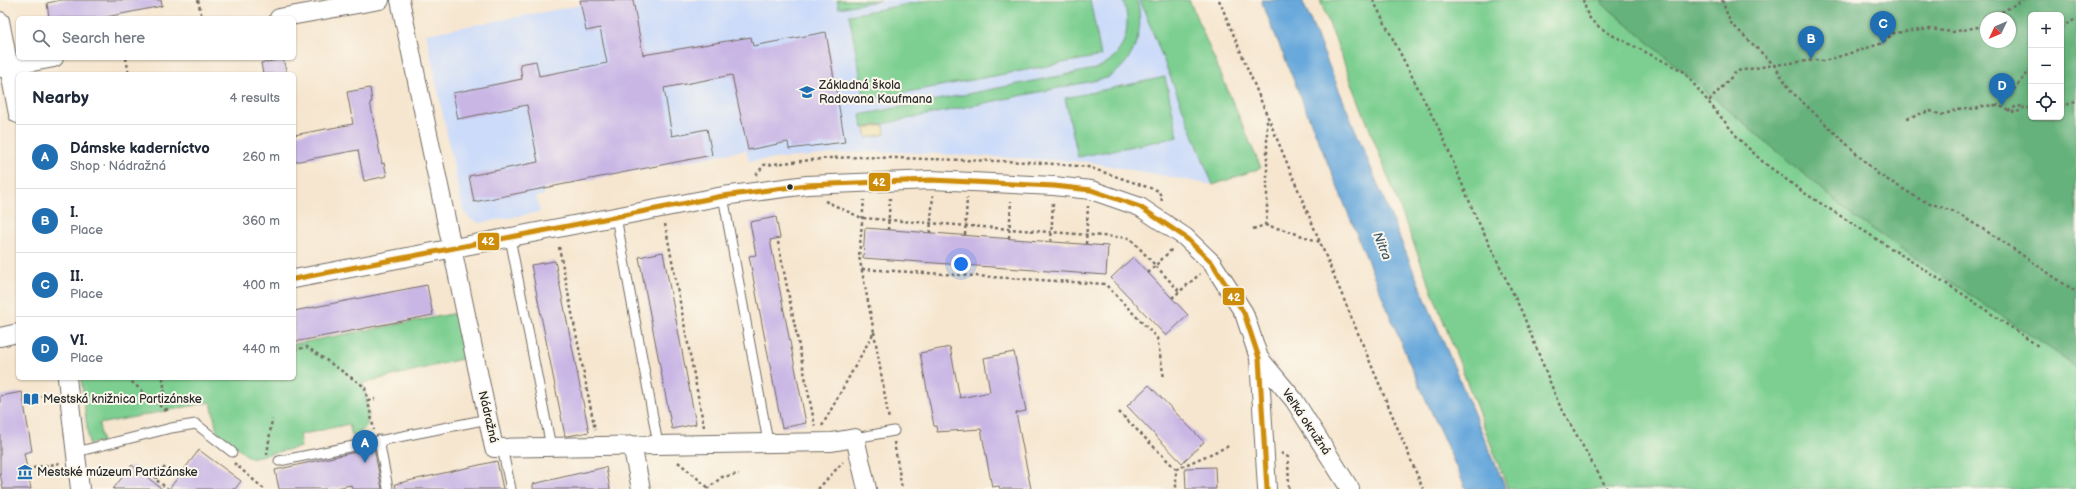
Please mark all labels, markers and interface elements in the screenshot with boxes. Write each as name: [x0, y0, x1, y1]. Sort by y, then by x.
pin: C: [1870, 11, 1896, 44]
north arrow: [1980, 12, 2016, 48]
map controls: [2028, 12, 2064, 120]
button: +: [2028, 12, 2064, 48]
search box: [16, 16, 296, 60]
pin: B: [1798, 26, 1824, 59]
icon: search: [30, 27, 52, 49]
text: Search here: [62, 29, 145, 48]
button: −: [2028, 48, 2064, 84]
pin: D: [1989, 73, 2015, 106]
place label: Základná škola Radovana Kaufmana: [818, 78, 932, 107]
school or university icon: Základná škola Radovana Kaufmana: [798, 83, 816, 101]
button: locate: [2028, 84, 2064, 120]
text: Nearby: [32, 88, 89, 108]
text: 4 results: [230, 90, 280, 106]
text: Dámske kaderníctvo: [70, 139, 210, 158]
text: A: [41, 149, 49, 165]
text: 260 m: [242, 149, 280, 165]
text: Shop · Nádražná: [70, 158, 166, 174]
line badge: 42: [868, 172, 891, 192]
text: 42: [872, 176, 886, 189]
unlabelled marker: [785, 182, 795, 192]
text: I.: [70, 203, 78, 222]
text: B: [40, 213, 50, 229]
text: 360 m: [242, 213, 280, 229]
text: Place: [70, 222, 103, 238]
water label: Nitra: [1369, 230, 1395, 262]
line badge: 42: [477, 232, 500, 251]
text: 42: [481, 235, 495, 248]
your location: [951, 254, 971, 274]
text: II.: [70, 267, 84, 286]
text: C: [40, 277, 50, 293]
text: 400 m: [243, 277, 280, 293]
text: Place: [70, 286, 103, 302]
line badge: 42: [1222, 287, 1245, 306]
text: 42: [1227, 291, 1241, 304]
text: VI.: [70, 331, 88, 350]
text: D: [40, 341, 50, 357]
text: 440 m: [242, 341, 280, 357]
text: Place: [70, 350, 103, 366]
street label: Veľká okružná: [1278, 386, 1334, 458]
street label: Nádražná: [475, 389, 501, 445]
library icon: Mestská knižnica Partizánske: [22, 390, 40, 408]
place label: Mestská knižnica Partizánske: [43, 392, 202, 407]
pin: A: [352, 430, 378, 463]
museum icon: Mestské múzeum Partizánske: [16, 463, 34, 481]
place label: Mestské múzeum Partizánske: [37, 465, 198, 480]

